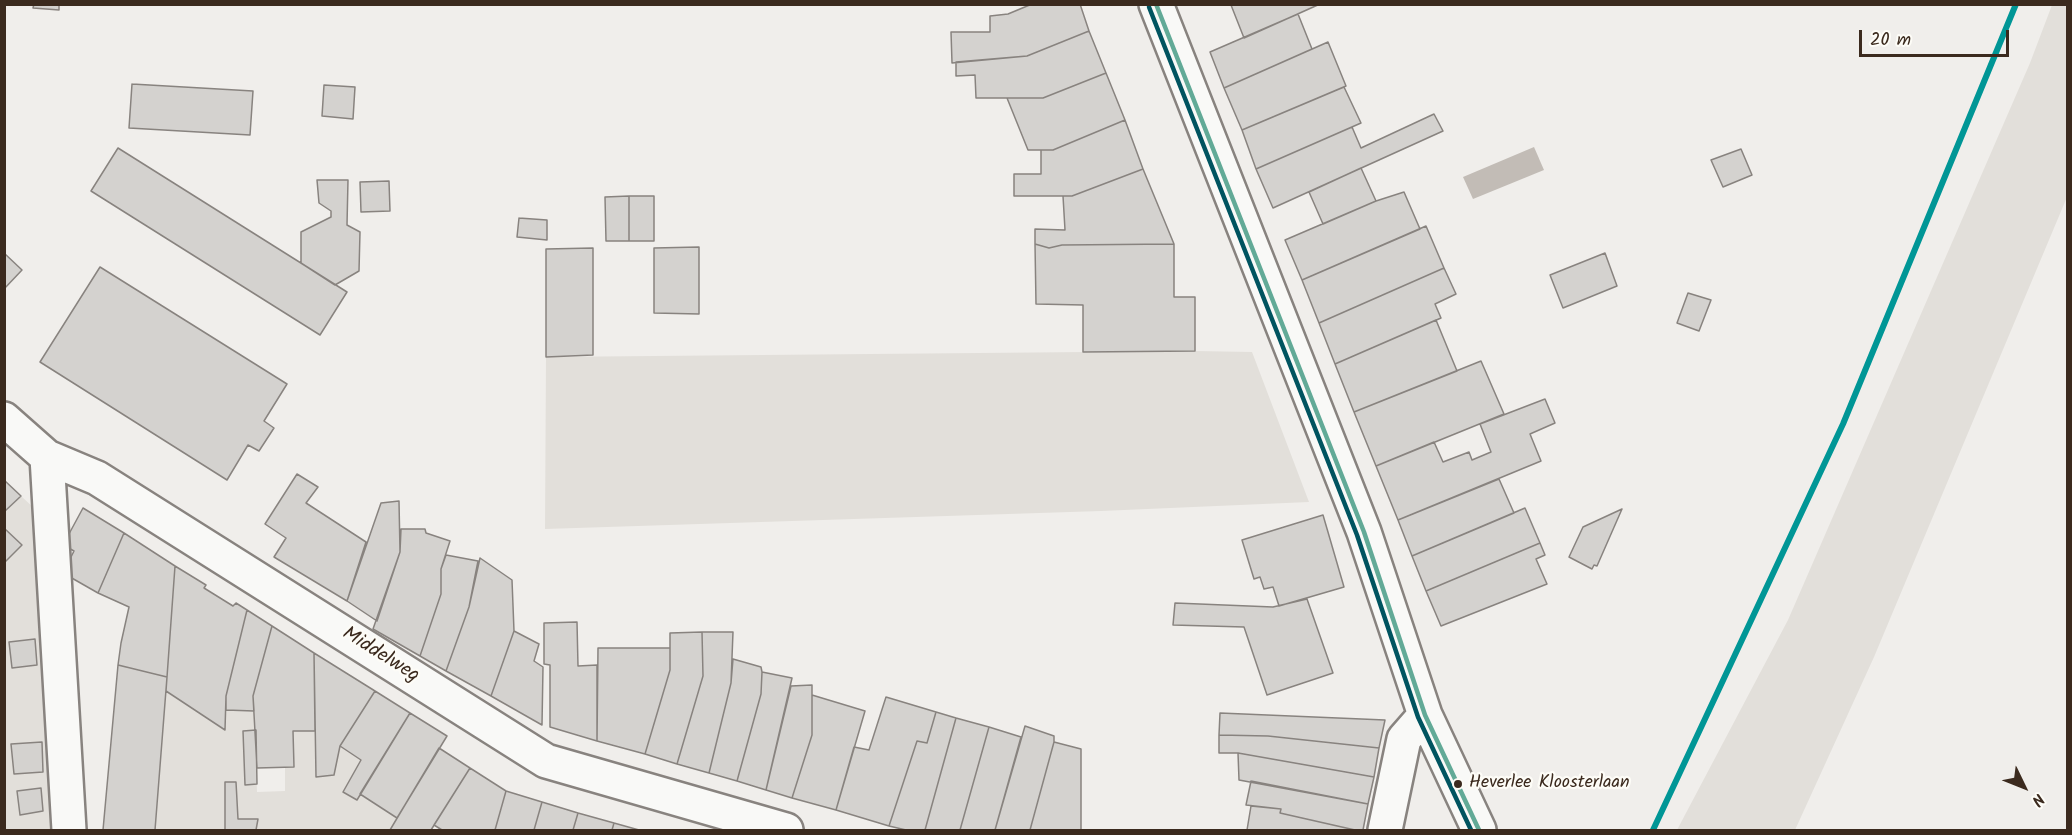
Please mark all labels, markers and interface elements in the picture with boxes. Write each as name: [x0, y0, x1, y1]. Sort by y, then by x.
scale bar: [1862, 18, 2012, 56]
text: 20 m: [1870, 26, 1911, 55]
street label: Middelweg: [337, 623, 423, 689]
north arrow: [1994, 757, 2054, 817]
place label: Heverlee Kloosterlaan: [1469, 773, 1630, 795]
marker: Heverlee Kloosterlaan: [1452, 778, 1464, 790]
text: N: [2025, 787, 2050, 812]

